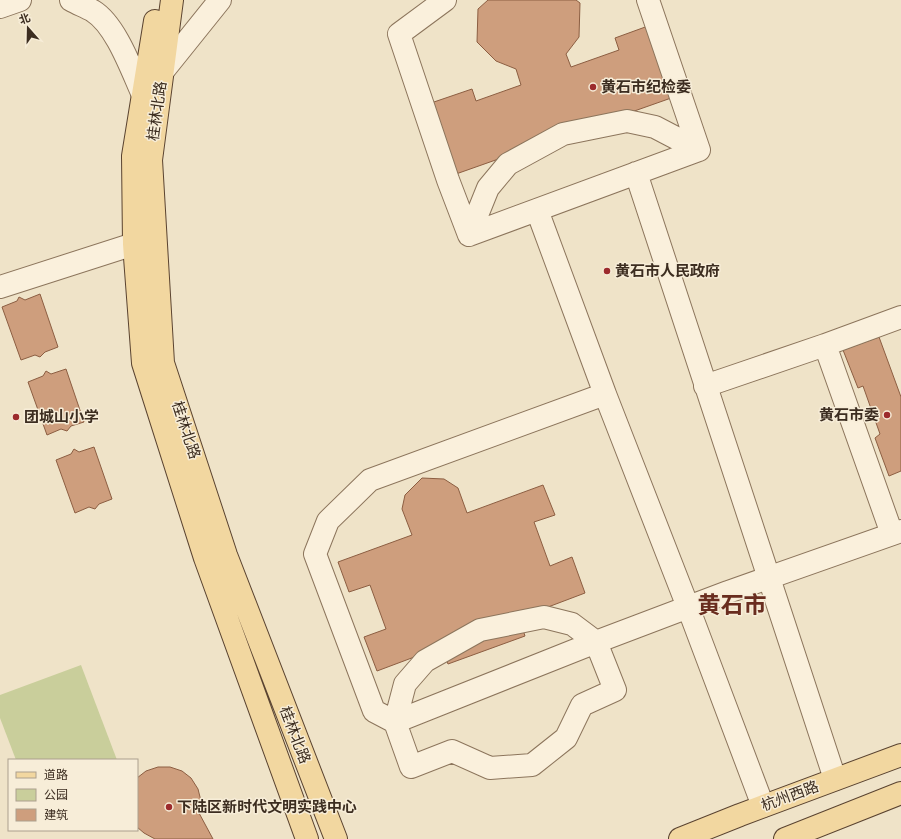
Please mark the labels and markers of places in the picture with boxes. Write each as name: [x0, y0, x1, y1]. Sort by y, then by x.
place label: 黄石市纪检委: [601, 76, 691, 99]
marker: 黄石市纪检委: [588, 82, 598, 92]
place label: 黄石市人民政府: [615, 260, 720, 283]
marker: 黄石市人民政府: [602, 266, 612, 276]
place label: 黄石市委: [819, 404, 879, 427]
place label: 团城山小学: [24, 406, 99, 429]
marker: 黄石市委: [882, 410, 892, 420]
marker: 团城山小学: [11, 412, 21, 422]
place label: 下陆区新时代文明实践中心: [177, 796, 357, 819]
marker: 下陆区新时代文明实践中心: [164, 802, 174, 812]

